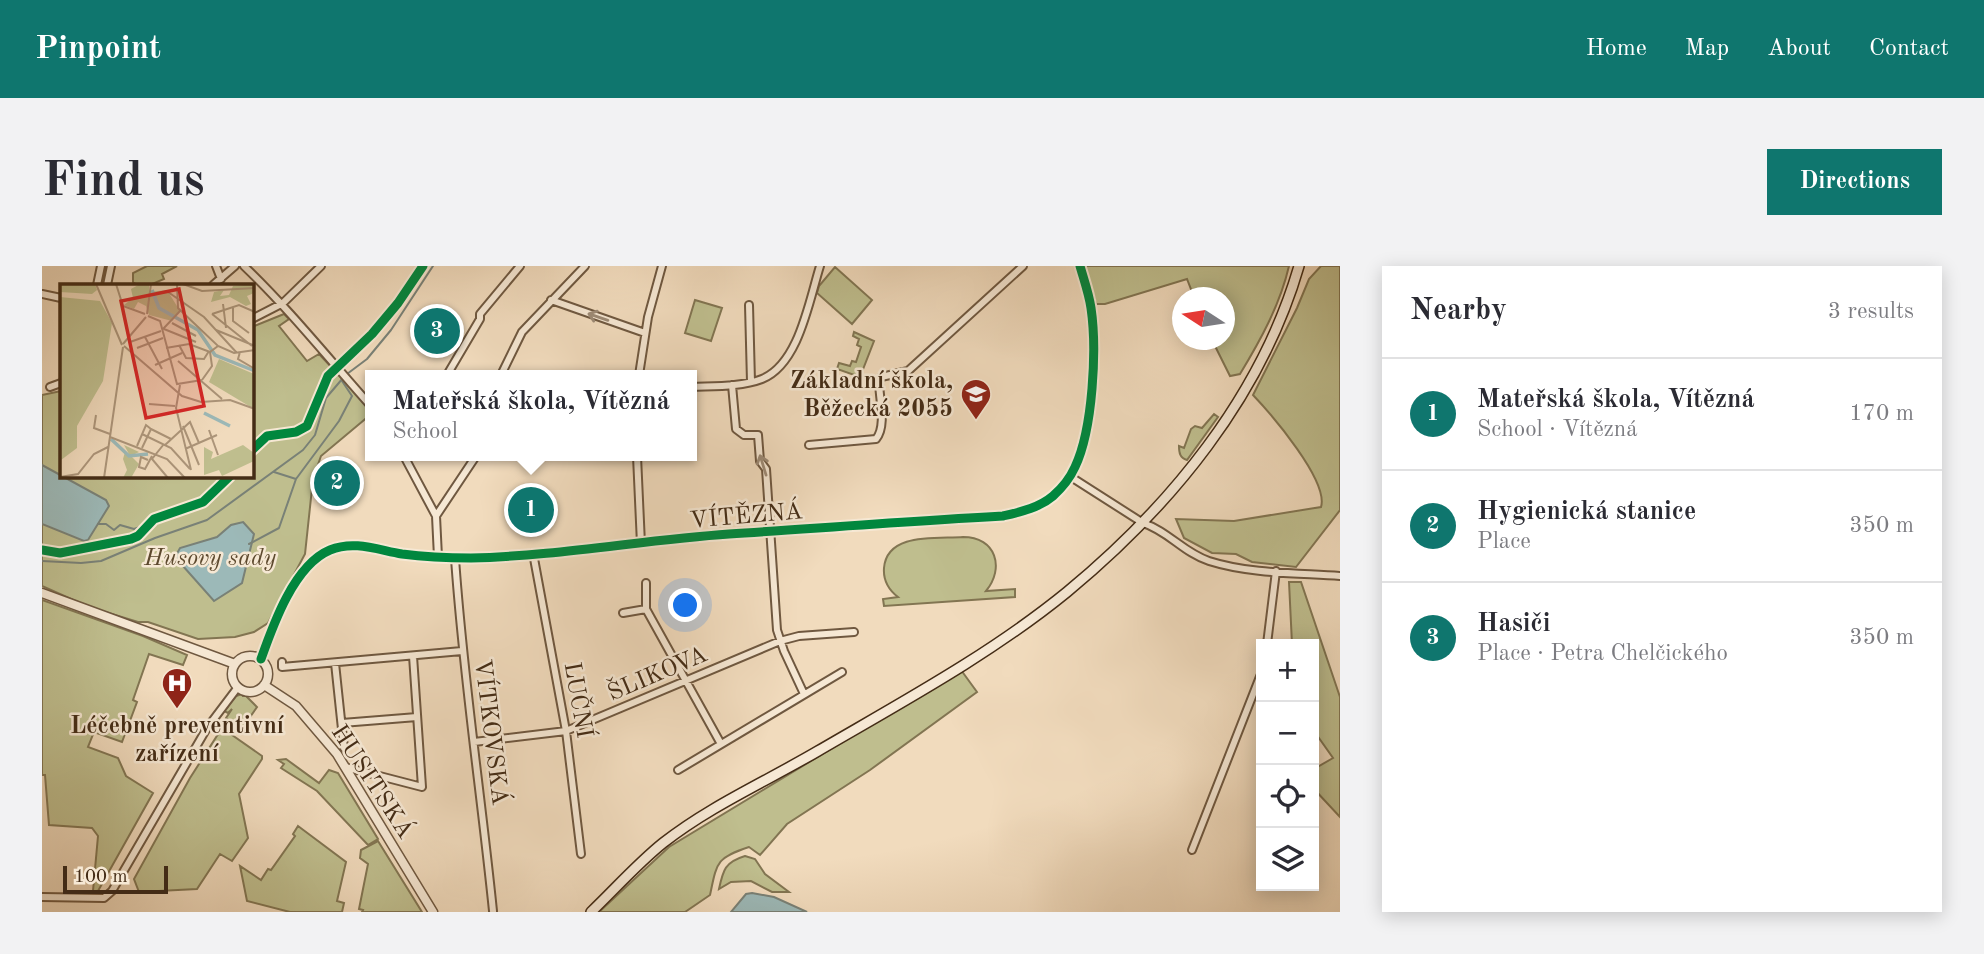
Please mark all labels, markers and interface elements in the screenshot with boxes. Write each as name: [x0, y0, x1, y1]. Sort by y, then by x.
text: Pinpoint: [35, 33, 161, 66]
text: Home: [1586, 37, 1647, 61]
text: Map: [1685, 37, 1729, 61]
text: About: [1767, 37, 1831, 61]
text: Contact: [1869, 37, 1949, 61]
button: Directions: [1767, 149, 1942, 215]
text: Find us: [42, 158, 205, 207]
inset map: [60, 284, 254, 478]
north arrow: [1172, 287, 1235, 350]
text: Nearby: [1410, 296, 1507, 326]
text: 3 results: [1828, 300, 1914, 323]
pin: 3: [414, 305, 460, 357]
one-way arrow: [587, 310, 609, 322]
popup: [365, 370, 697, 461]
place label: Základní škola, Běžecká 2055: [790, 370, 953, 422]
school or university icon: Základní škola, Běžecká 2055: [959, 377, 993, 421]
text: Mateřská škola, Vítězná: [1477, 387, 1755, 413]
text: Mateřská škola, Vítězná: [392, 389, 670, 415]
text: 1: [1426, 402, 1440, 425]
text: 170 m: [1849, 402, 1914, 425]
text: School · Vítězná: [1477, 418, 1638, 441]
text: School: [392, 420, 458, 443]
one-way arrow: [756, 454, 769, 477]
pin: 2: [314, 457, 360, 509]
pin: 1: [508, 484, 554, 536]
street label: VÍTĚZNÁ: [688, 496, 804, 534]
text: Hygienická stanice: [1477, 499, 1696, 525]
text: 2: [1426, 514, 1440, 537]
text: 350 m: [1849, 514, 1914, 537]
text: Place: [1477, 530, 1531, 553]
park label: Husovy sady: [143, 547, 277, 571]
your location: [668, 588, 702, 622]
text: Hasiči: [1477, 611, 1550, 637]
text: 3: [1426, 626, 1440, 649]
text: 350 m: [1849, 626, 1914, 649]
street label: ŠLIKOVA: [602, 639, 711, 707]
map controls: [1256, 639, 1319, 891]
button: +: [1256, 639, 1319, 702]
text: Place · Petra Chelčického: [1477, 642, 1728, 665]
street label: VÍTKOVSKÁ: [469, 657, 515, 807]
street label: LUČNÍ: [559, 660, 600, 740]
hospital icon: Léčebně preventivní zařízení: [160, 666, 194, 710]
button: −: [1256, 702, 1319, 765]
place label: Léčebně preventivní zařízení: [70, 715, 284, 767]
street label: HUSITSKÁ: [326, 719, 420, 843]
button: locate: [1256, 765, 1319, 828]
button: layers: [1256, 828, 1319, 891]
scale bar: [63, 863, 168, 895]
text: 100 m: [74, 868, 127, 887]

